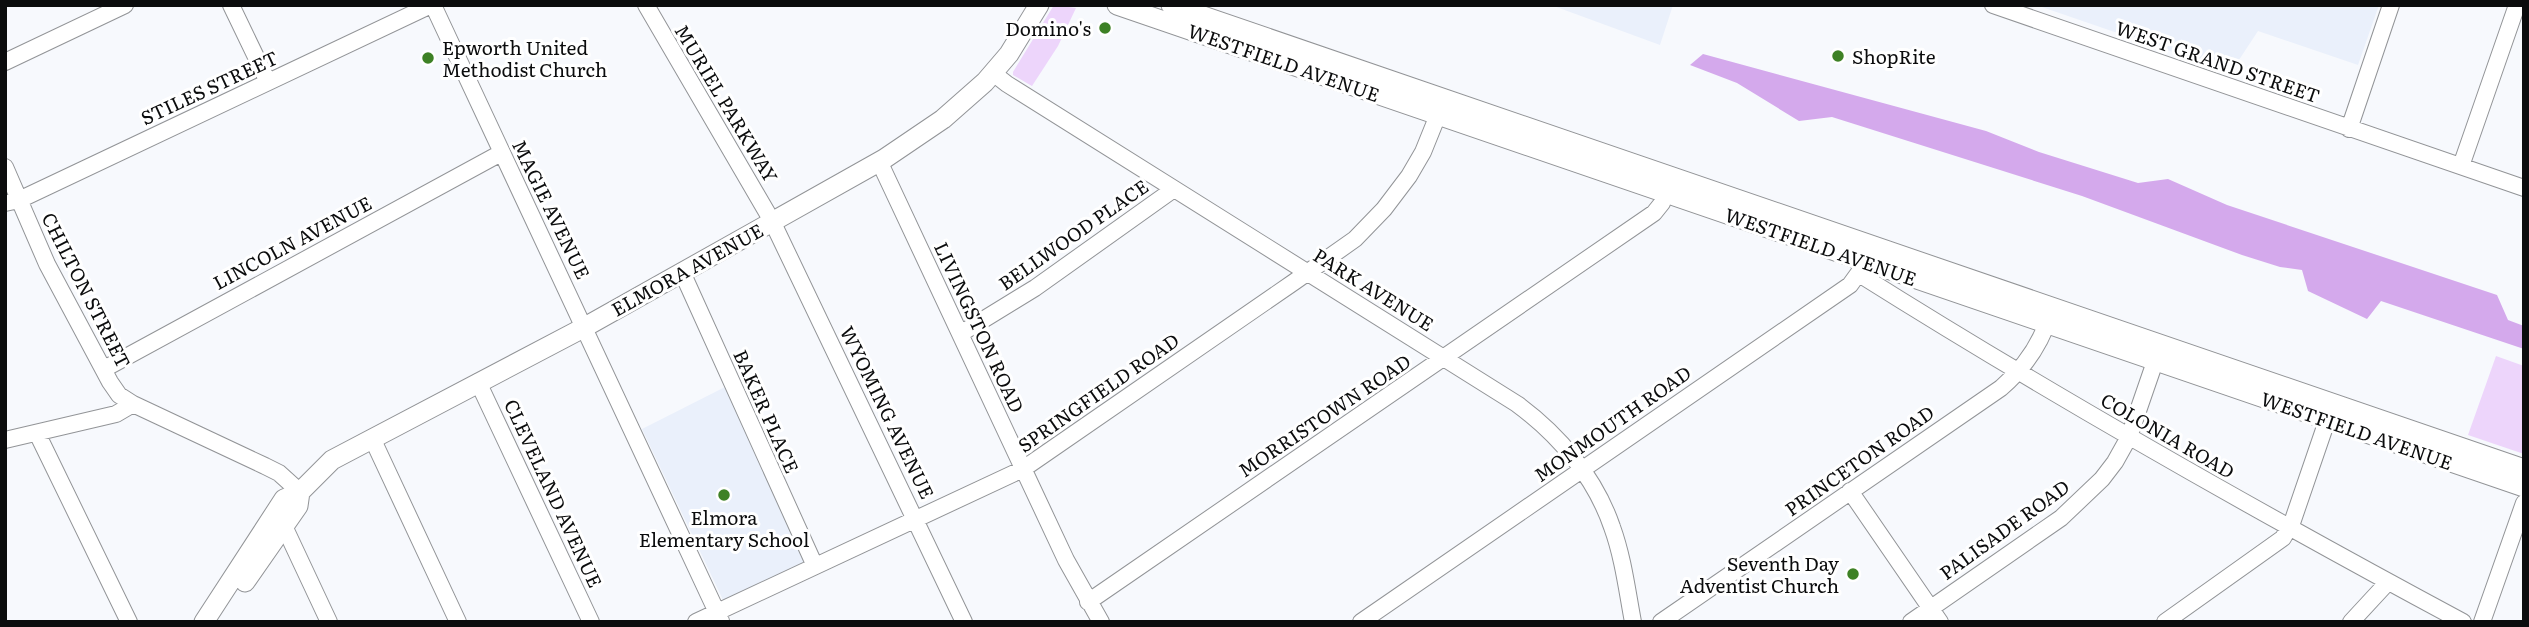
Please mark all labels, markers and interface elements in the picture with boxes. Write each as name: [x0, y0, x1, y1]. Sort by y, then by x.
street label: WEST GRAND STREET: [2112, 13, 2324, 109]
place label: Domino's: [1005, 14, 1091, 42]
street label: WESTFIELD AVENUE: [1184, 16, 1384, 108]
street label: MURIEL PARKWAY: [669, 19, 786, 188]
marker: Domino's: [1097, 20, 1113, 36]
place label: Epworth United Methodist Church: [442, 33, 607, 83]
place label: ShopRite: [1852, 42, 1936, 70]
street label: STILES STREET: [136, 43, 282, 131]
marker: ShopRite: [1830, 48, 1846, 64]
marker: Epworth United Methodist Church: [420, 50, 436, 66]
street label: MAGIE AVENUE: [506, 135, 598, 283]
street label: BELLWOOD PLACE: [992, 172, 1154, 296]
street label: LINCOLN AVENUE: [208, 188, 376, 296]
street label: WESTFIELD AVENUE: [1721, 200, 1921, 292]
street label: CHILTON STREET: [36, 207, 138, 373]
street label: ELMORA AVENUE: [606, 216, 768, 322]
street label: LIVINGSTON ROAD: [928, 237, 1032, 417]
street label: PARK AVENUE: [1308, 241, 1440, 337]
street label: WYOMING AVENUE: [834, 321, 942, 503]
street label: SPRINGFIELD ROAD: [1012, 326, 1184, 458]
street label: BAKER PLACE: [727, 345, 807, 477]
street label: MORRISTOWN ROAD: [1232, 347, 1416, 483]
street label: MONMOUTH ROAD: [1528, 358, 1696, 488]
street label: WESTFIELD AVENUE: [2257, 384, 2457, 476]
street label: COLONIA ROAD: [2096, 385, 2240, 485]
street label: CLEVELAND AVENUE: [498, 394, 610, 592]
street label: PRINCETON ROAD: [1779, 398, 1939, 522]
street label: PALISADE ROAD: [1933, 472, 2075, 586]
marker: Elmora Elementary School: [716, 487, 732, 503]
place label: Elmora Elementary School: [639, 503, 809, 553]
place label: Seventh Day Adventist Church: [1680, 549, 1839, 599]
marker: Seventh Day Adventist Church: [1845, 566, 1861, 582]

